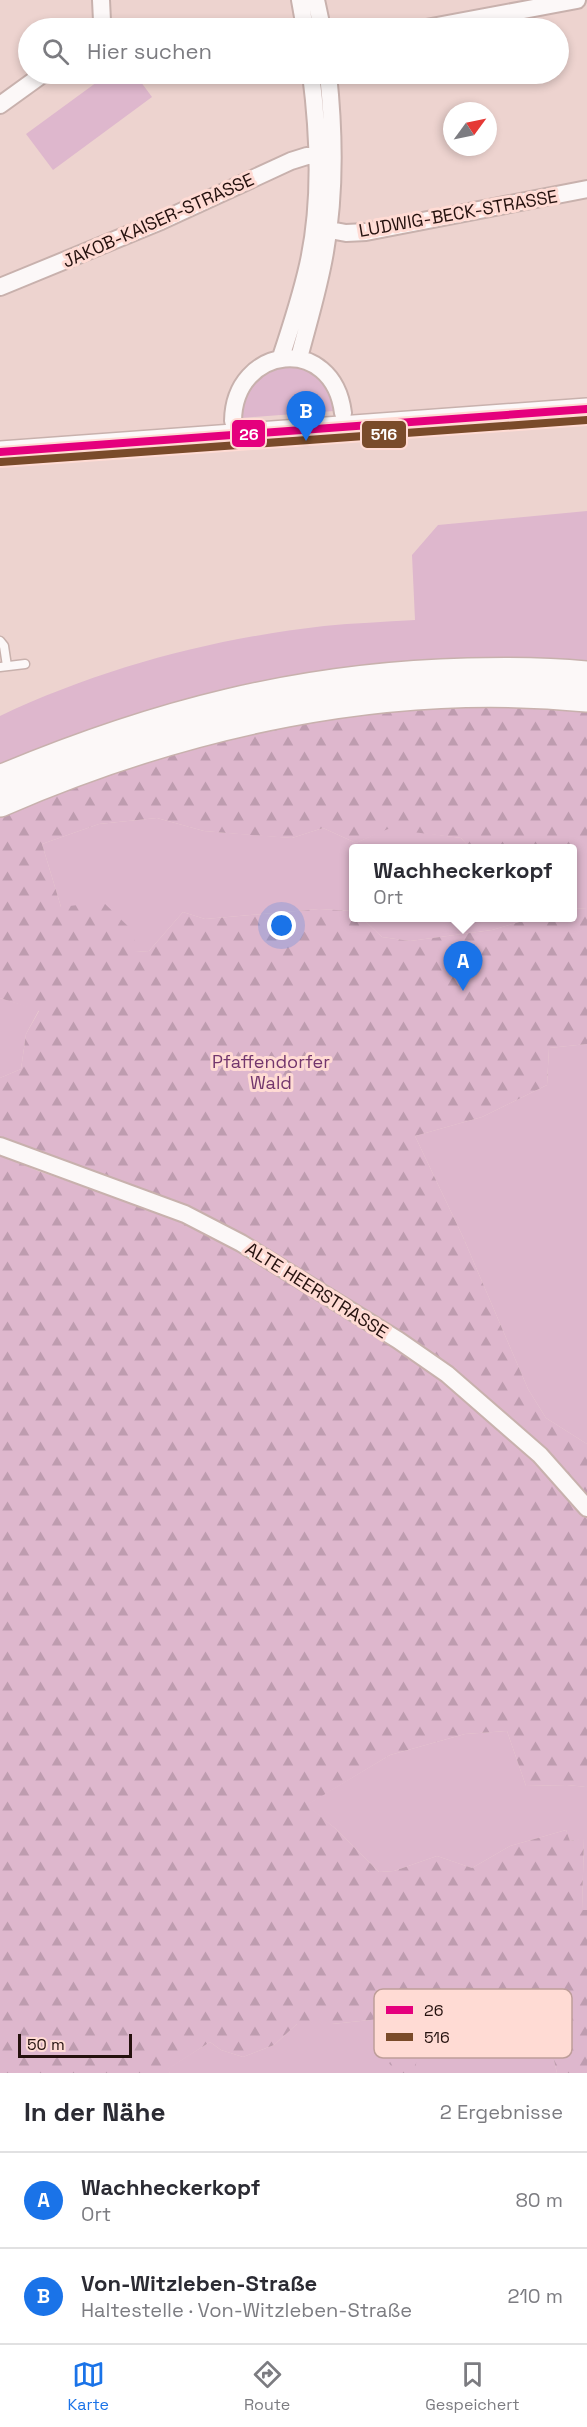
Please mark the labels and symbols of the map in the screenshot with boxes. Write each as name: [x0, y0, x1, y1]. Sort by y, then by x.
north arrow: [443, 102, 497, 156]
street label: JAKOB-KAISER-STRASSE: [59, 167, 257, 273]
street label: LUDWIG-BECK-STRASSE: [357, 184, 559, 242]
pin: B: [286, 392, 326, 441]
line badge: 26: [231, 419, 266, 448]
line badge: 516: [361, 420, 407, 449]
text: 26: [239, 424, 259, 445]
text: 516: [371, 424, 397, 445]
your location: [267, 911, 296, 940]
pin: A: [444, 942, 482, 991]
park label: Pfaffendorfer Wald: [212, 1050, 330, 1094]
street label: ALTE HEERSTRASSE: [241, 1237, 393, 1343]
legend: [374, 1989, 572, 2058]
text: 26: [424, 2000, 443, 2021]
text: 516: [424, 2027, 450, 2048]
scale bar: [18, 2031, 132, 2058]

